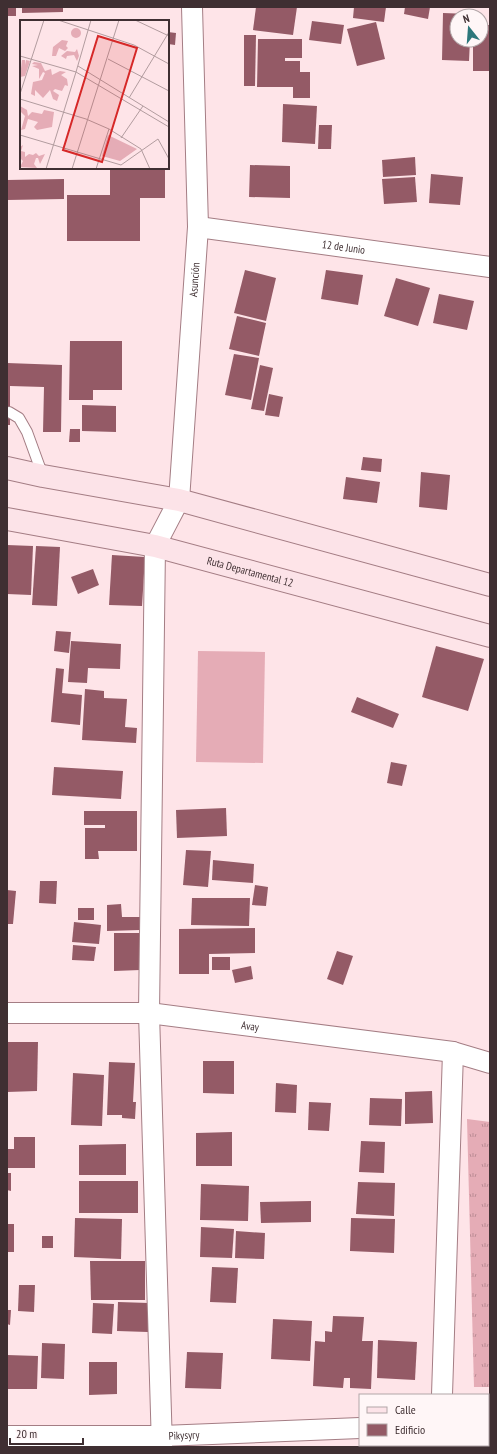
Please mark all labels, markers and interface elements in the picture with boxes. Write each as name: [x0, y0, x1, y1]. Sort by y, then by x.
north arrow: [449, 8, 489, 48]
text: N: [461, 11, 471, 26]
inset map: [20, 20, 169, 169]
street label: 12 de Junio: [321, 237, 366, 257]
street label: Asunción: [186, 262, 203, 297]
street label: Ruta Departamental 12: [205, 553, 295, 590]
street label: Avay: [241, 1018, 261, 1034]
legend: [359, 1394, 489, 1446]
text: Calle: [395, 1402, 416, 1417]
scale bar: [10, 1420, 83, 1446]
text: Edificio: [395, 1422, 425, 1437]
text: 20 m: [16, 1426, 37, 1441]
street label: Pikysyry: [168, 1427, 201, 1443]

